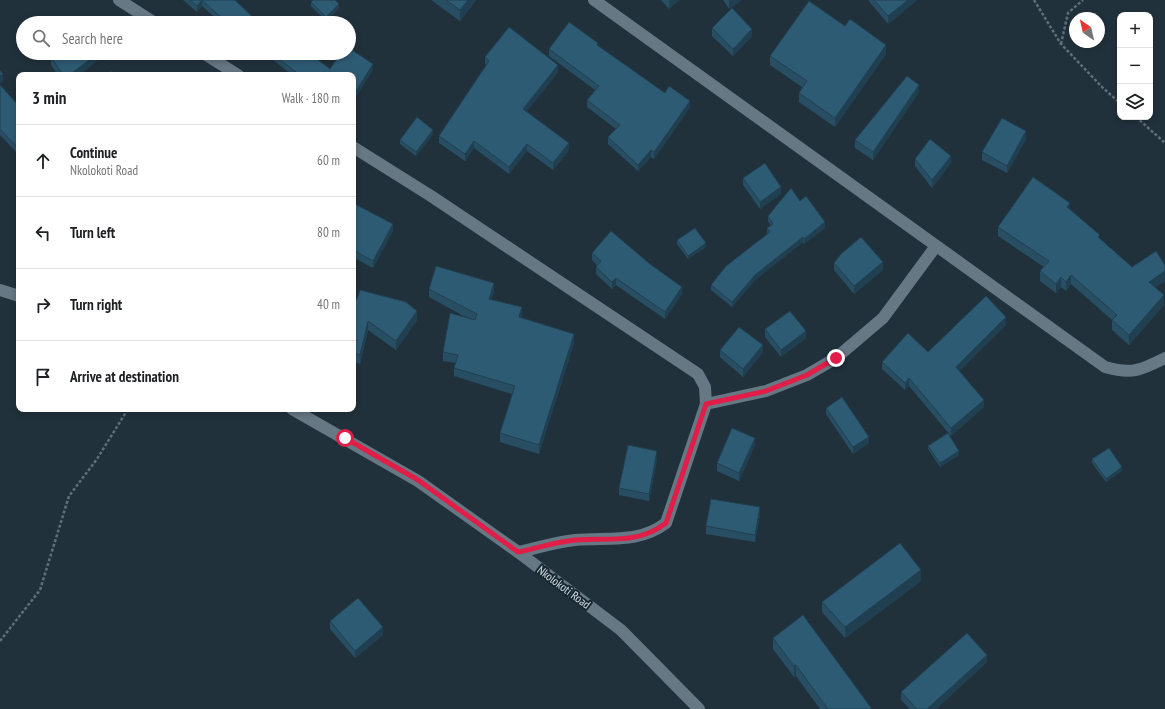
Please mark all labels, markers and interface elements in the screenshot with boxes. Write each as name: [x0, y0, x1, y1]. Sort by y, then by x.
north arrow: [1069, 12, 1105, 48]
map controls: [1117, 12, 1153, 120]
button: +: [1117, 12, 1153, 48]
search box: [16, 16, 356, 60]
icon: search: [30, 27, 52, 49]
text: Search here: [62, 29, 123, 48]
button: −: [1117, 48, 1153, 84]
button: layers: [1117, 84, 1153, 120]
text: 3 min: [32, 87, 66, 109]
text: Walk · 180 m: [282, 90, 340, 107]
text: Continue: [70, 143, 117, 162]
icon: ahead: [32, 150, 54, 172]
text: 60 m: [317, 152, 340, 169]
text: Nkolokoti Road: [70, 162, 138, 179]
icon: left: [32, 222, 54, 244]
text: Turn left: [70, 223, 115, 242]
text: 80 m: [317, 224, 340, 241]
icon: right: [32, 294, 54, 316]
text: Turn right: [70, 295, 122, 314]
text: 40 m: [317, 296, 340, 313]
route end: [827, 349, 845, 367]
icon: arrive: [32, 366, 54, 388]
text: Arrive at destination: [70, 367, 179, 386]
route start: [336, 429, 354, 447]
street label: Nkolokoti Road: [534, 562, 594, 612]

